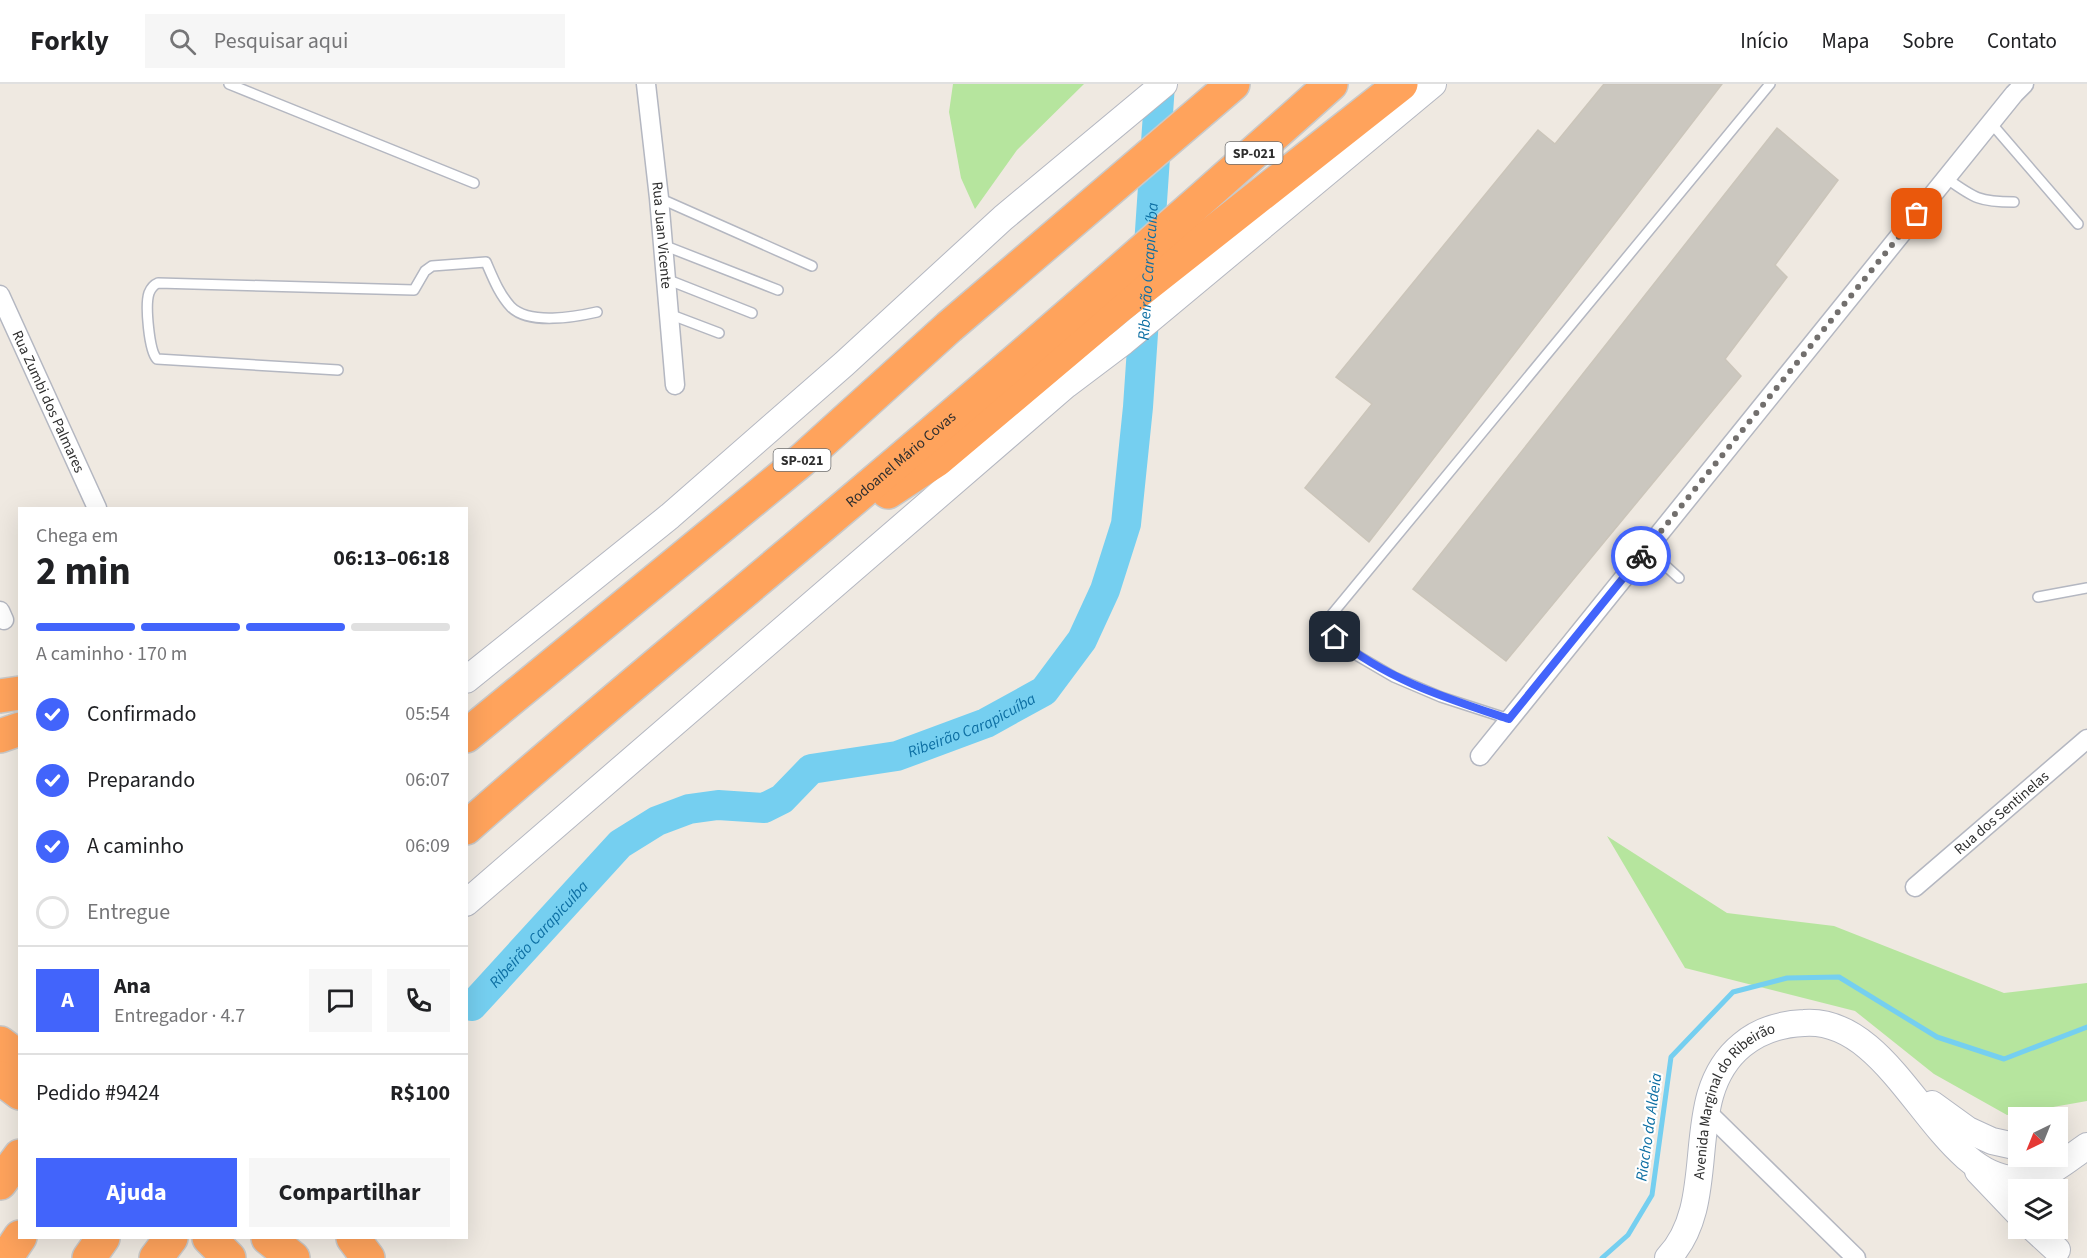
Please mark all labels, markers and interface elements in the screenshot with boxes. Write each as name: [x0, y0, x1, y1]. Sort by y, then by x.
search box: [145, 14, 565, 68]
text: Forkly: [30, 21, 109, 61]
icon: search: [166, 25, 199, 58]
text: Pesquisar aqui: [214, 25, 348, 57]
text: Início: [1740, 26, 1788, 56]
text: Mapa: [1821, 26, 1869, 56]
text: Sobre: [1902, 26, 1954, 56]
text: Contato: [1987, 26, 2057, 56]
road number: SP-021: [1226, 142, 1282, 164]
street label: Rua Juan Vicente: [646, 181, 677, 290]
pin: [1891, 188, 1942, 239]
icon: bag: [1900, 197, 1933, 230]
water label: Ribeirão Carapicuíba: [1133, 201, 1164, 341]
street label: Rua Zumbi dos Palmares: [6, 327, 90, 476]
street label: Rodoanel Mário Covas: [841, 407, 961, 513]
road number: SP-021: [774, 449, 830, 471]
text: Chega em: [36, 522, 118, 550]
courier: [1611, 526, 1671, 586]
icon: bike: [1625, 540, 1658, 573]
text: 06:13–06:18: [333, 542, 450, 574]
text: 2 min: [36, 544, 131, 600]
pin: [1309, 611, 1360, 662]
icon: home: [1318, 620, 1351, 653]
text: A caminho · 170 m: [36, 640, 187, 668]
water label: Ribeirão Carapicuíba: [904, 688, 1040, 763]
icon: check: [36, 698, 69, 731]
text: Confirmado: [87, 698, 196, 730]
text: 05:54: [405, 700, 450, 728]
icon: check: [36, 764, 69, 797]
text: Preparando: [87, 764, 195, 796]
text: 06:07: [405, 766, 450, 794]
street label: Rua dos Sentinelas: [1950, 766, 2054, 860]
icon: check: [36, 830, 69, 863]
text: A caminho: [87, 830, 184, 862]
text: 06:09: [405, 832, 450, 860]
water label: Ribeirão Carapicuíba: [484, 876, 594, 993]
text: Entregue: [87, 896, 170, 928]
button: chat: [309, 969, 372, 1032]
button: phone: [387, 969, 450, 1032]
text: Ana: [114, 970, 151, 1002]
text: A: [61, 984, 74, 1016]
text: Entregador · 4.7: [114, 1002, 245, 1030]
street label: Avenida Marginal do Ribeirão: [1689, 1018, 1778, 1181]
water label: Riacho da Aldeia: [1631, 1071, 1668, 1183]
text: Pedido #9424: [36, 1077, 160, 1109]
text: R$100: [390, 1077, 450, 1109]
north arrow: [2008, 1107, 2068, 1167]
map controls: [2008, 1107, 2068, 1239]
button: Ajuda: [36, 1158, 237, 1227]
button: Compartilhar: [249, 1158, 450, 1227]
button: layers: [2008, 1179, 2068, 1239]

